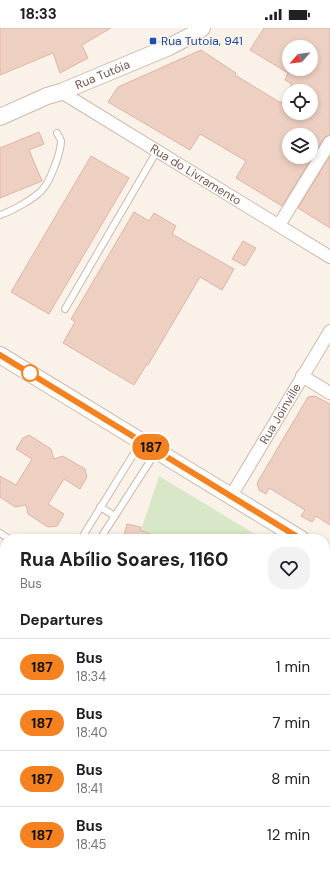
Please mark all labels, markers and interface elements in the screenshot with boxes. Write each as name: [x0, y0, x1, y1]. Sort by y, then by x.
text: 18:33: [20, 4, 57, 24]
place label: Rua Tutoia, 941: [161, 33, 243, 49]
marker: Rua Tutoia, 941: [148, 36, 158, 46]
north arrow: [282, 40, 318, 76]
map controls: [282, 40, 318, 164]
street label: Rua Tutóia: [73, 56, 132, 93]
button: locate: [282, 84, 318, 120]
button: layers: [282, 128, 318, 164]
street label: Rua do Livramento: [147, 141, 244, 209]
unlabelled marker: [21, 364, 39, 382]
street label: Rua Joinville: [256, 380, 305, 447]
line badge: 187: [128, 434, 174, 460]
text: 187: [140, 438, 162, 456]
text: Rua Abílio Soares, 1160: [20, 547, 228, 572]
button: heart: [268, 547, 310, 589]
text: Bus: [20, 575, 42, 592]
text: Departures: [20, 610, 103, 630]
text: Bus: [76, 648, 103, 668]
text: 1 min: [276, 657, 310, 677]
text: 187: [31, 658, 53, 676]
text: 18:34: [76, 668, 106, 685]
text: Bus: [76, 704, 103, 724]
text: 7 min: [272, 713, 310, 733]
text: 187: [31, 714, 53, 732]
text: 18:40: [76, 724, 107, 741]
text: Bus: [76, 760, 103, 780]
text: 8 min: [271, 769, 310, 789]
text: 187: [31, 770, 53, 788]
text: 18:41: [76, 780, 103, 797]
text: Bus: [76, 816, 103, 836]
text: 12 min: [267, 825, 310, 845]
text: 187: [31, 826, 53, 844]
text: 18:45: [76, 836, 106, 853]

